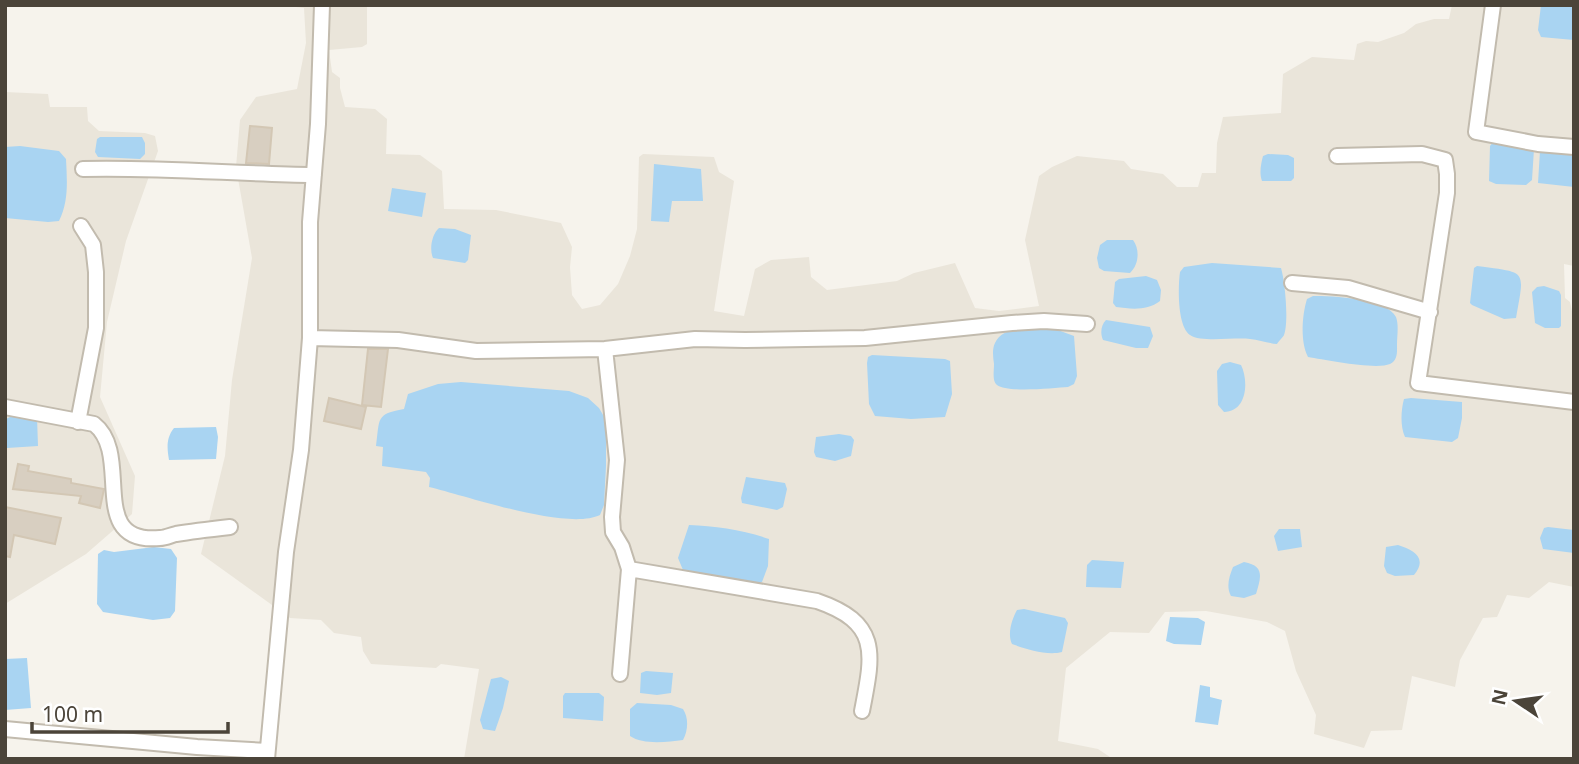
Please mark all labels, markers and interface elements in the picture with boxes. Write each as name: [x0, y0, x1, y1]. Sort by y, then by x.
north arrow: [1481, 666, 1551, 736]
text: N: [1485, 687, 1514, 708]
scale bar: [32, 690, 228, 734]
text: 100 m: [42, 700, 103, 728]

